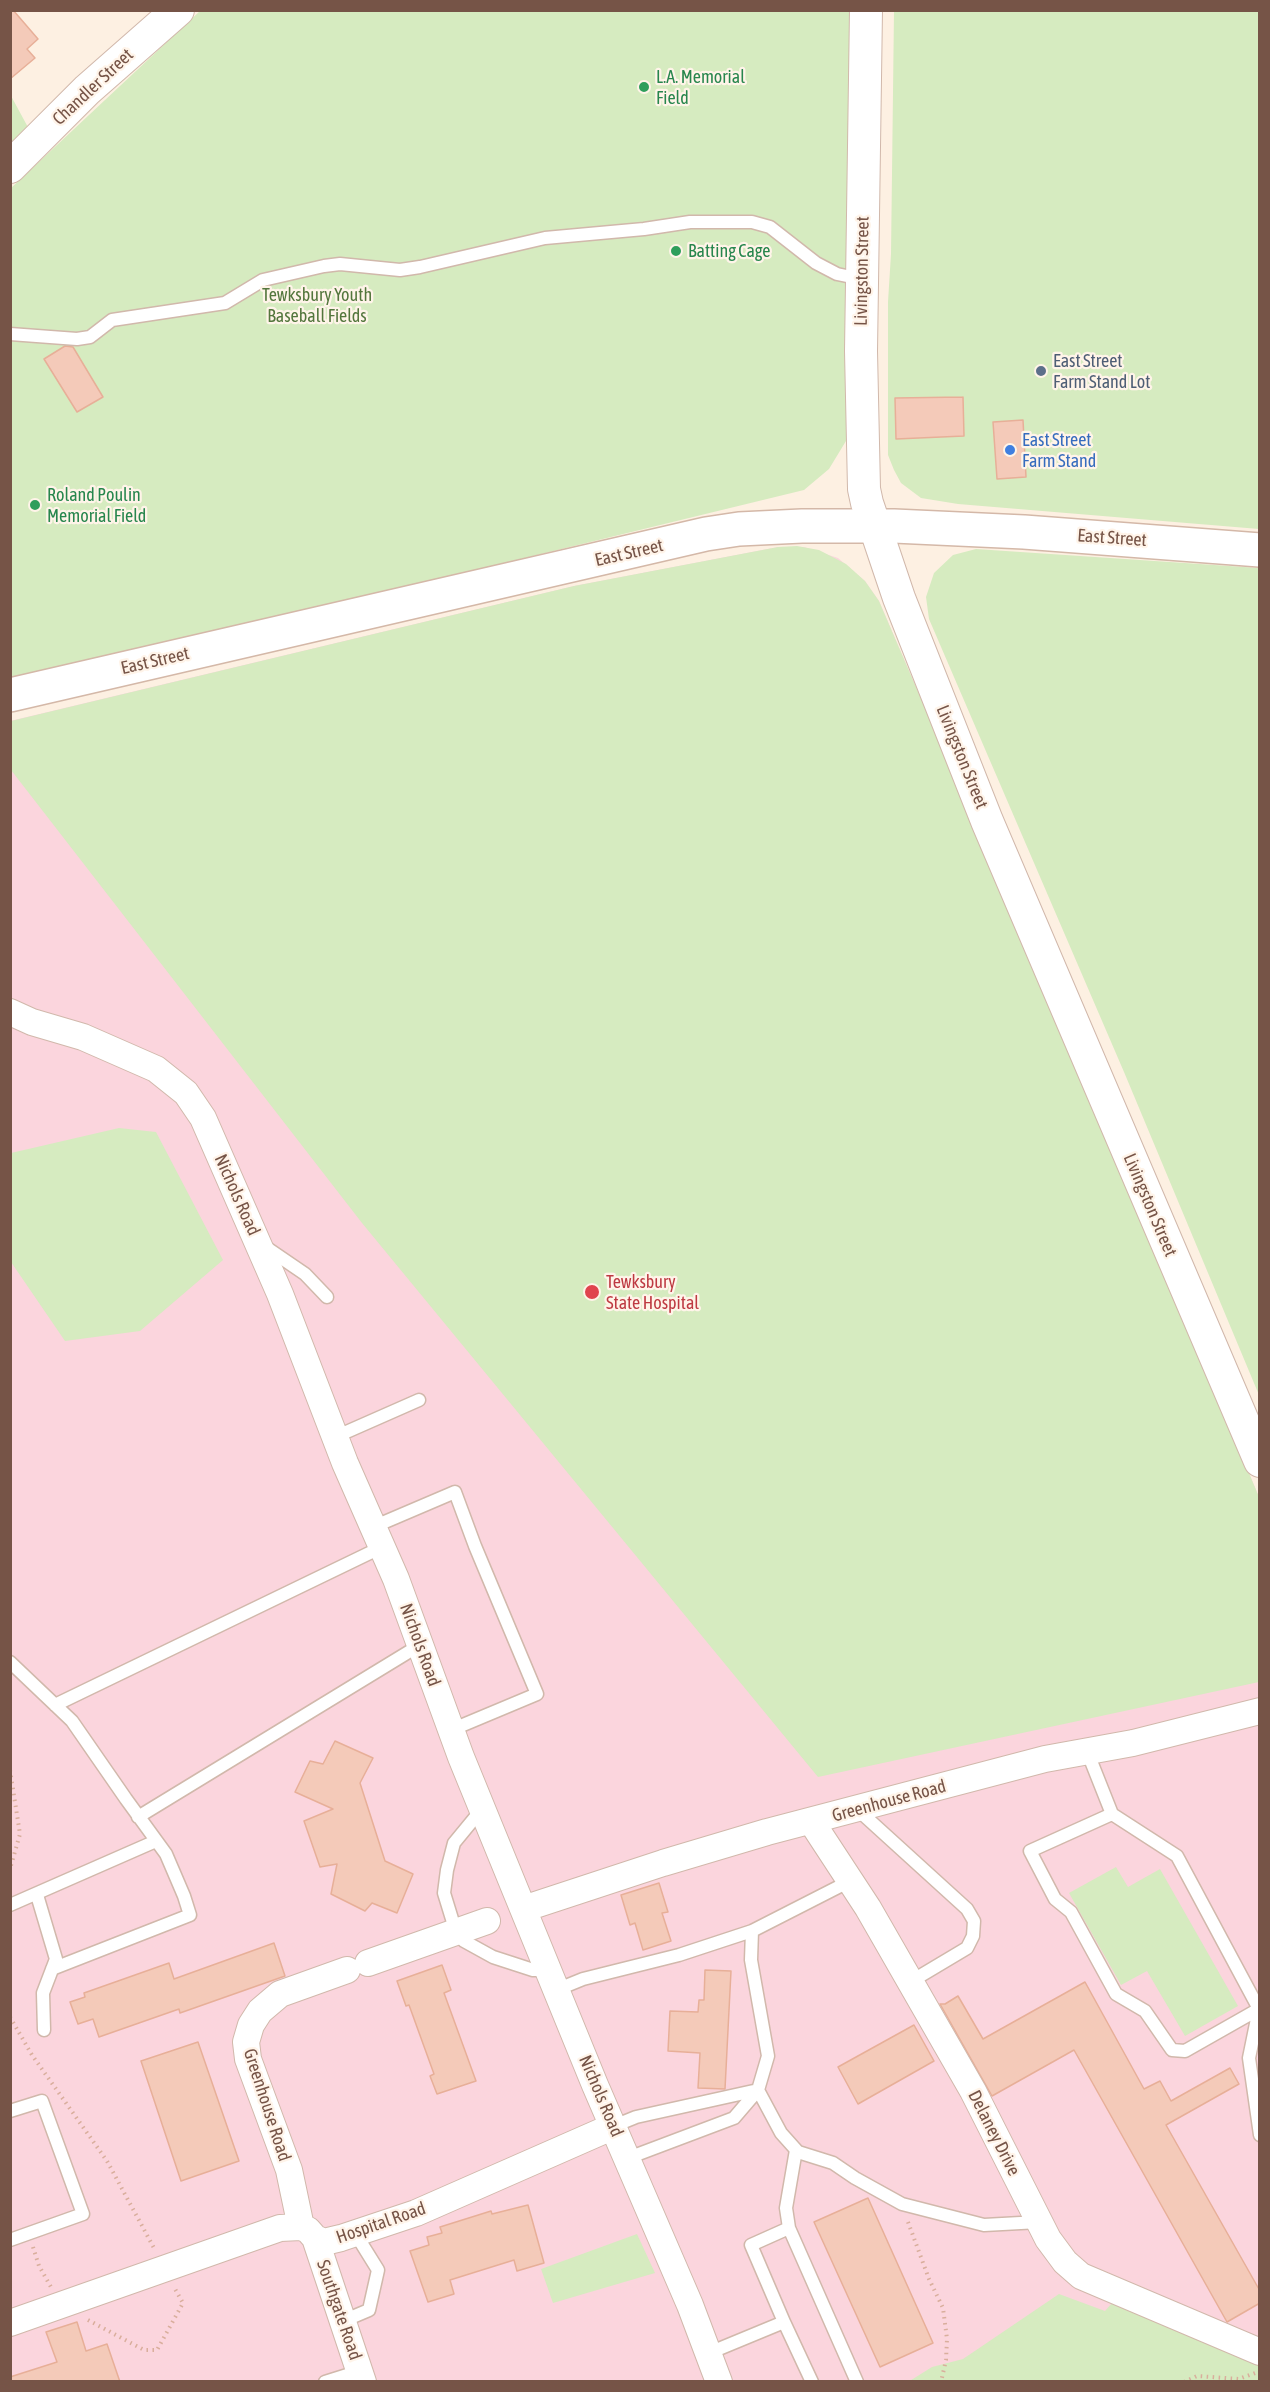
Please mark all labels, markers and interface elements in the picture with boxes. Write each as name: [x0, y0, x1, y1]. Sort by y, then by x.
street label: Chandler Street: [48, 44, 138, 130]
place label: L.A. Memorial Field: [656, 66, 745, 109]
marker: L.A. Memorial Field: [637, 80, 651, 94]
street label: Livingston Street: [850, 216, 874, 326]
place label: Batting Cage: [688, 240, 770, 262]
marker: Batting Cage: [669, 244, 683, 258]
park label: Tewksbury Youth Baseball Fields: [262, 284, 372, 326]
place label: East Street Farm Stand Lot: [1053, 350, 1150, 392]
marker: East Street Farm Stand Lot: [1034, 364, 1048, 378]
place label: East Street Farm Stand: [1022, 429, 1096, 472]
marker: East Street Farm Stand: [1003, 443, 1017, 457]
place label: Roland Poulin Memorial Field: [47, 484, 146, 526]
marker: Roland Poulin Memorial Field: [28, 498, 42, 512]
street label: East Street: [1077, 525, 1147, 551]
street label: East Street: [593, 535, 665, 571]
street label: East Street: [119, 643, 191, 679]
street label: Livingston Street: [931, 702, 993, 812]
street label: Livingston Street: [1119, 1150, 1181, 1260]
street label: Nichols Road: [210, 1151, 264, 1239]
place label: Tewksbury State Hospital: [606, 1271, 699, 1314]
marker: Tewksbury State Hospital: [583, 1283, 601, 1301]
street label: Nichols Road: [395, 1601, 445, 1689]
street label: Greenhouse Road: [830, 1775, 948, 1827]
street label: Greenhouse Road: [239, 2046, 295, 2164]
street label: Nichols Road: [574, 2052, 628, 2140]
street label: Delaney Drive: [963, 2087, 1025, 2179]
street label: Hospital Road: [333, 2198, 429, 2248]
street label: Southgate Road: [312, 2257, 366, 2363]

